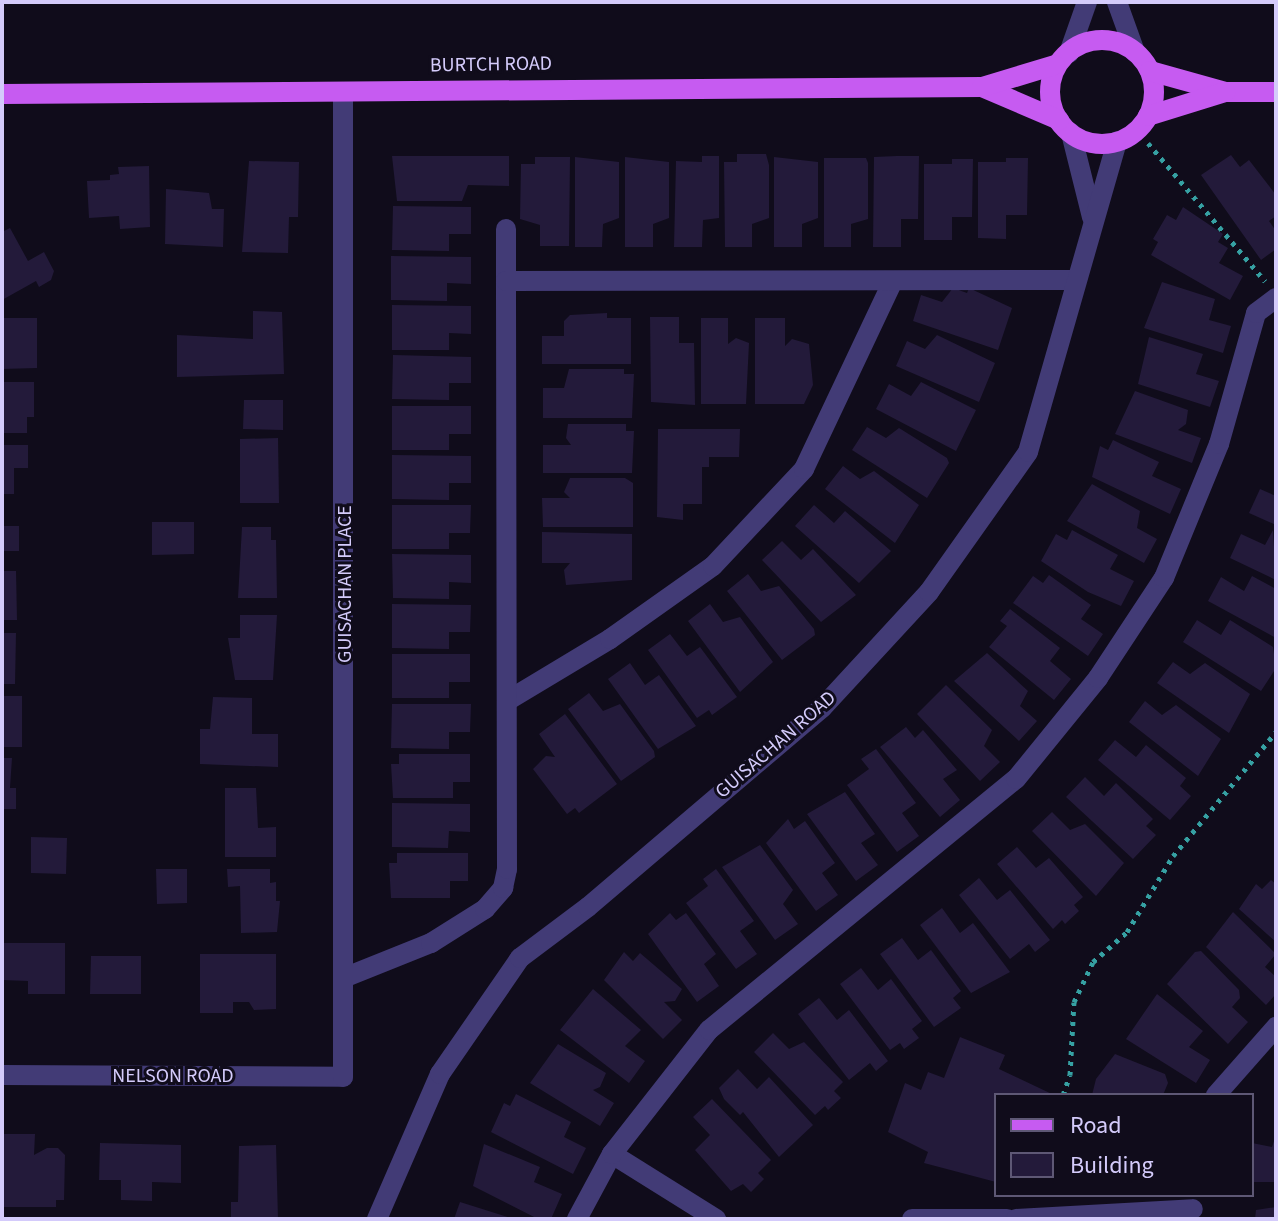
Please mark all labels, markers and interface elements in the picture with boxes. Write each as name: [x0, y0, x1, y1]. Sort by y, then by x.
street label: BURTCH ROAD: [430, 52, 552, 78]
street label: GUISACHAN PLACE: [333, 505, 357, 663]
street label: GUISACHAN ROAD: [711, 686, 841, 804]
street label: NELSON ROAD: [112, 1064, 234, 1088]
legend: [994, 1093, 1254, 1197]
text: Road: [1070, 1108, 1122, 1143]
text: Building: [1070, 1148, 1154, 1183]

